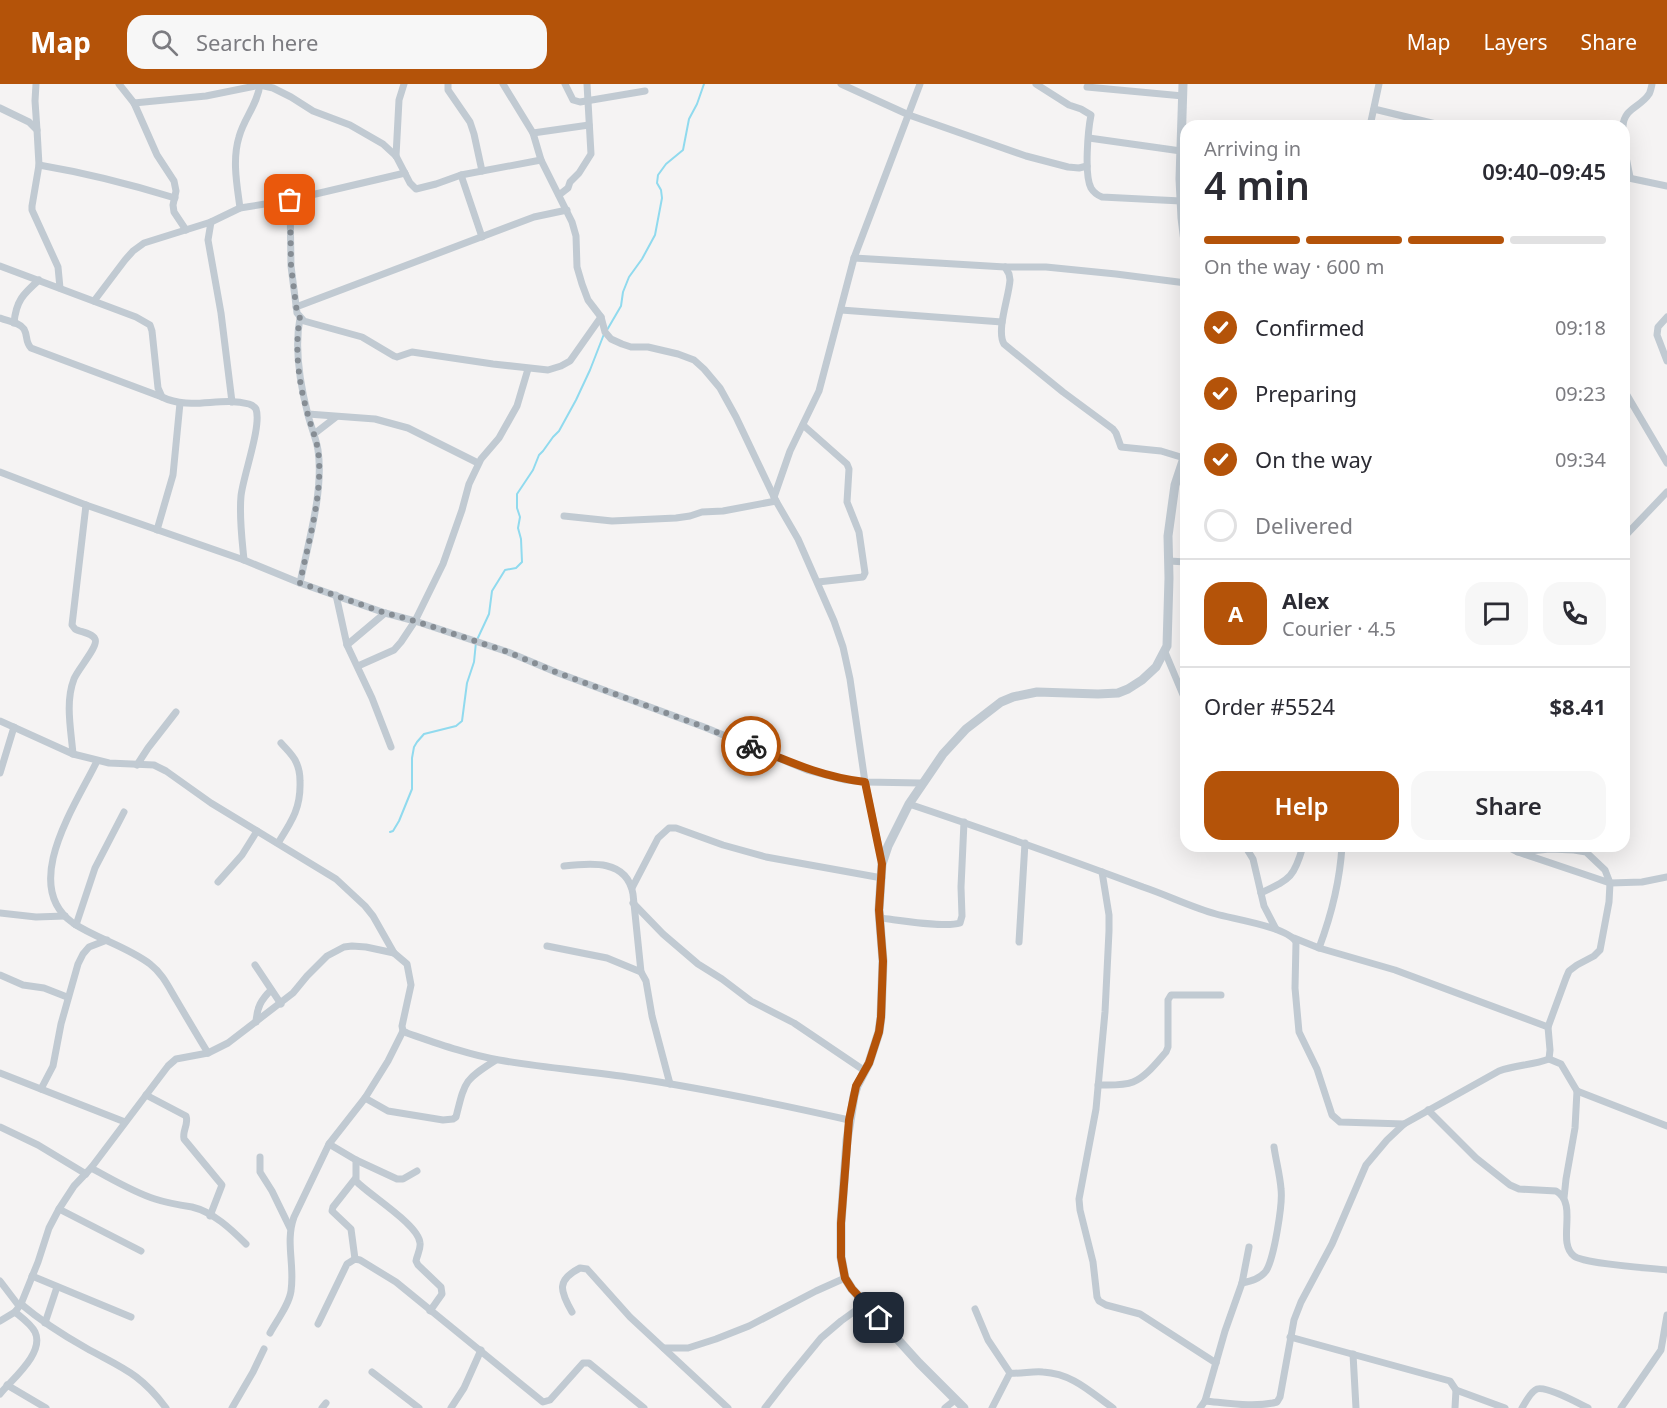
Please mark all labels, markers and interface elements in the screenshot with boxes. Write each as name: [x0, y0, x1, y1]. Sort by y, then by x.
search box: [127, 15, 547, 69]
text: Map: [30, 23, 91, 61]
icon: search: [148, 26, 181, 59]
text: Search here: [196, 27, 318, 57]
text: Map: [1407, 28, 1451, 56]
text: Layers: [1484, 28, 1548, 56]
text: Share: [1581, 28, 1637, 56]
text: Arriving in: [1204, 135, 1301, 162]
text: 09:40–09:45: [1482, 156, 1606, 186]
text: 4 min: [1204, 158, 1310, 211]
pin: [264, 174, 315, 225]
icon: bag: [273, 183, 306, 216]
text: On the way · 600 m: [1204, 253, 1384, 280]
icon: check: [1204, 311, 1237, 344]
text: Confirmed: [1255, 312, 1365, 342]
text: 09:18: [1555, 314, 1606, 341]
icon: check: [1204, 377, 1237, 410]
text: Preparing: [1255, 378, 1357, 408]
text: 09:23: [1555, 380, 1606, 407]
icon: check: [1204, 443, 1237, 476]
text: On the way: [1255, 444, 1372, 474]
text: 09:34: [1555, 446, 1606, 473]
text: Delivered: [1255, 510, 1353, 540]
button: chat: [1465, 582, 1528, 645]
button: phone: [1543, 582, 1606, 645]
text: Alex: [1282, 585, 1329, 615]
text: A: [1228, 598, 1243, 628]
text: Courier · 4.5: [1282, 615, 1396, 642]
text: Order #5524: [1204, 691, 1335, 721]
text: $8.41: [1549, 691, 1606, 721]
courier: [721, 716, 781, 776]
icon: bike: [735, 730, 768, 763]
button: Help: [1204, 771, 1399, 840]
button: Share: [1411, 771, 1606, 840]
pin: [853, 1292, 904, 1343]
icon: home: [862, 1301, 895, 1334]

